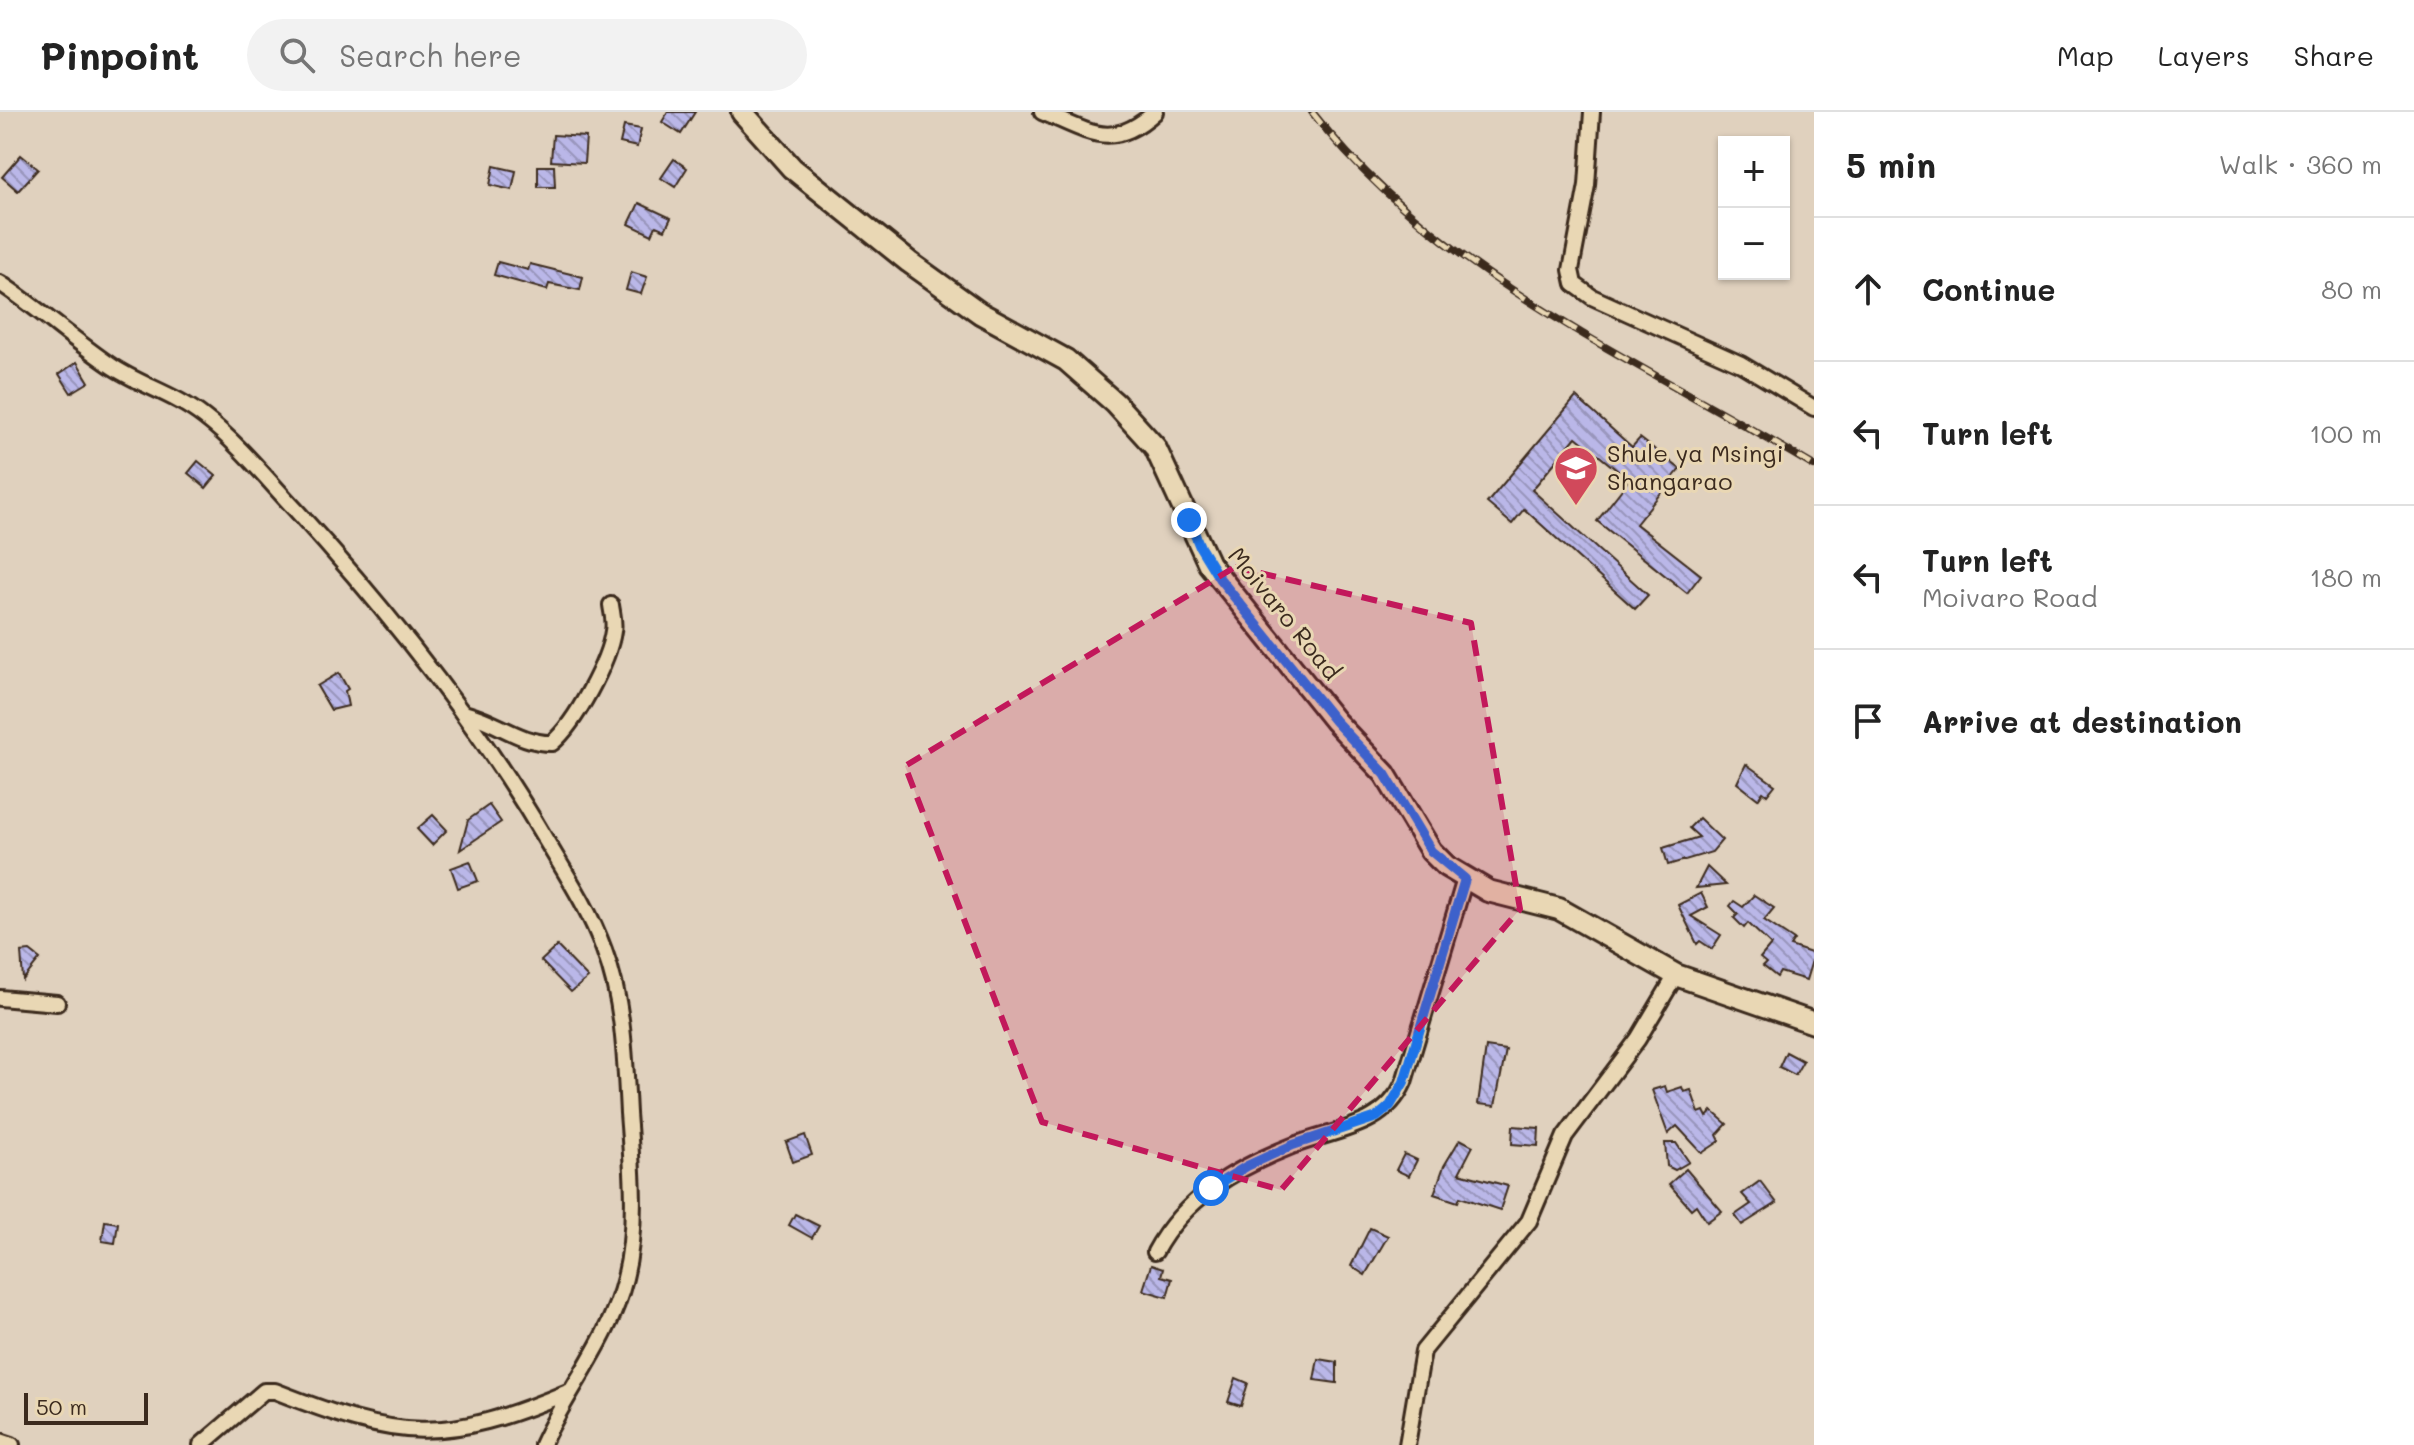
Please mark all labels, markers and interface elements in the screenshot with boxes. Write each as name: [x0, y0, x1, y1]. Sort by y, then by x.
search box: [247, 19, 807, 91]
text: Pinpoint: [40, 30, 199, 80]
icon: search: [275, 33, 319, 77]
text: Search here: [339, 35, 522, 75]
text: Map: [2057, 37, 2114, 73]
text: Layers: [2158, 37, 2250, 73]
text: Share: [2294, 37, 2374, 73]
map controls: [1718, 136, 1790, 280]
button: +: [1718, 136, 1790, 208]
text: 5 min: [1846, 142, 1936, 187]
text: Walk · 360 m: [2219, 147, 2382, 181]
button: −: [1718, 208, 1790, 280]
icon: ahead: [1846, 267, 1890, 311]
text: Continue: [1922, 269, 2055, 309]
text: 80 m: [2321, 272, 2382, 306]
icon: left: [1846, 411, 1890, 455]
text: Turn left: [1922, 413, 2053, 453]
text: 100 m: [2309, 416, 2382, 450]
place label: Shule ya Msingi Shangarao: [1607, 437, 1784, 496]
school or university icon: Shule ya Msingi Shangarao: [1552, 444, 1600, 507]
route end: [1171, 502, 1207, 538]
street label: Moivaro Road: [1222, 540, 1348, 686]
text: Turn left: [1922, 540, 2053, 580]
icon: left: [1846, 555, 1890, 599]
text: 180 m: [2310, 560, 2382, 594]
text: Moivaro Road: [1922, 580, 2098, 614]
icon: arrive: [1846, 699, 1890, 743]
text: Arrive at destination: [1922, 701, 2242, 741]
route start: [1193, 1170, 1229, 1206]
scale bar: [24, 1389, 148, 1425]
text: 50 m: [36, 1392, 87, 1421]

